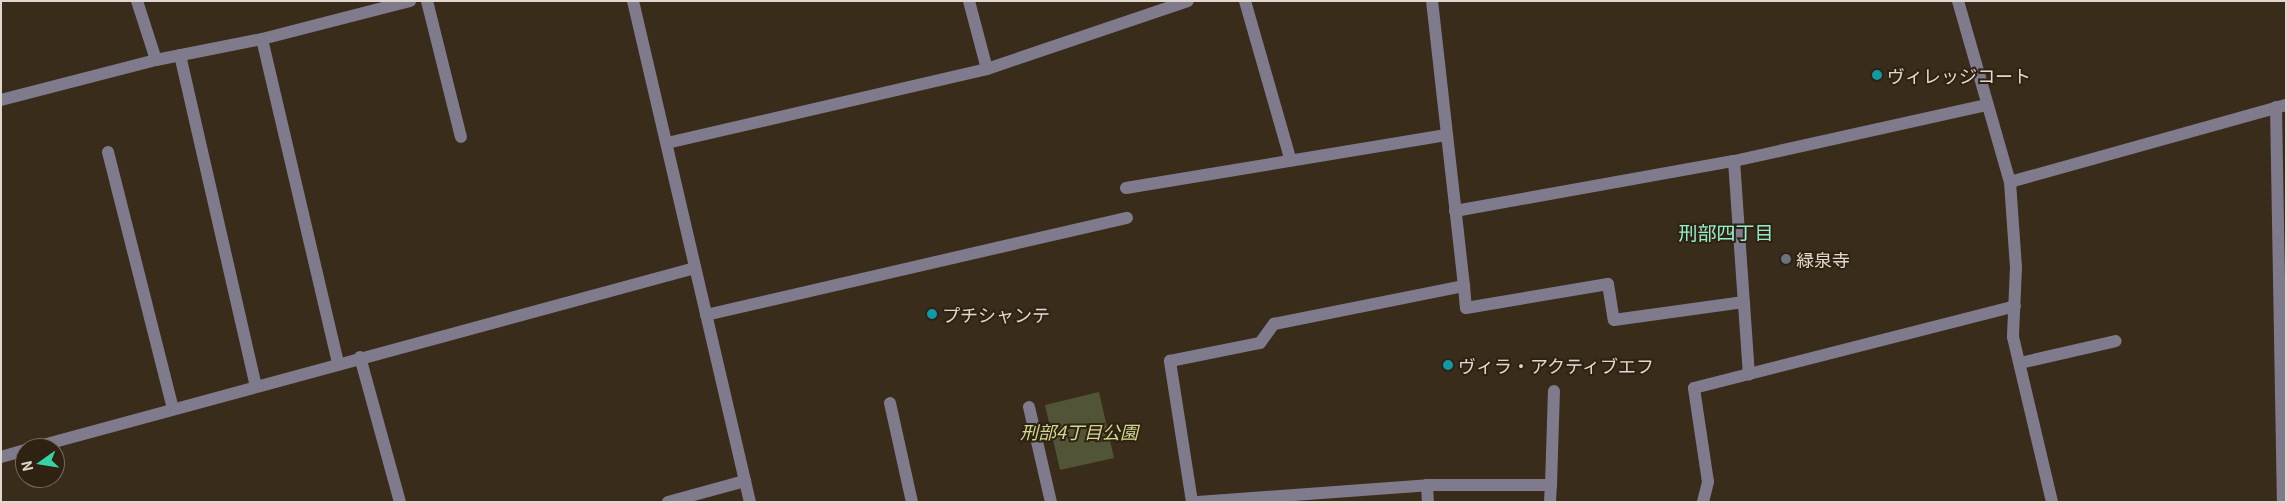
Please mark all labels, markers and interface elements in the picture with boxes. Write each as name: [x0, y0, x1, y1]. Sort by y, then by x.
place label: ヴィレッジコート: [1887, 64, 2031, 86]
marker: ヴィレッジコート: [1871, 69, 1883, 81]
district label: 刑部四丁目: [1679, 221, 1773, 243]
place label: 緑泉寺: [1796, 248, 1850, 270]
marker: 緑泉寺: [1780, 253, 1792, 265]
place label: プチシャンテ: [942, 303, 1050, 325]
marker: プチシャンテ: [926, 308, 938, 320]
place label: ヴィラ・アクティブエフ: [1458, 354, 1656, 376]
marker: ヴィラ・アクティブエフ: [1442, 359, 1454, 371]
park label: 刑部4丁目公園: [1020, 420, 1138, 442]
north arrow: [15, 438, 65, 488]
text: N: [15, 459, 37, 474]

